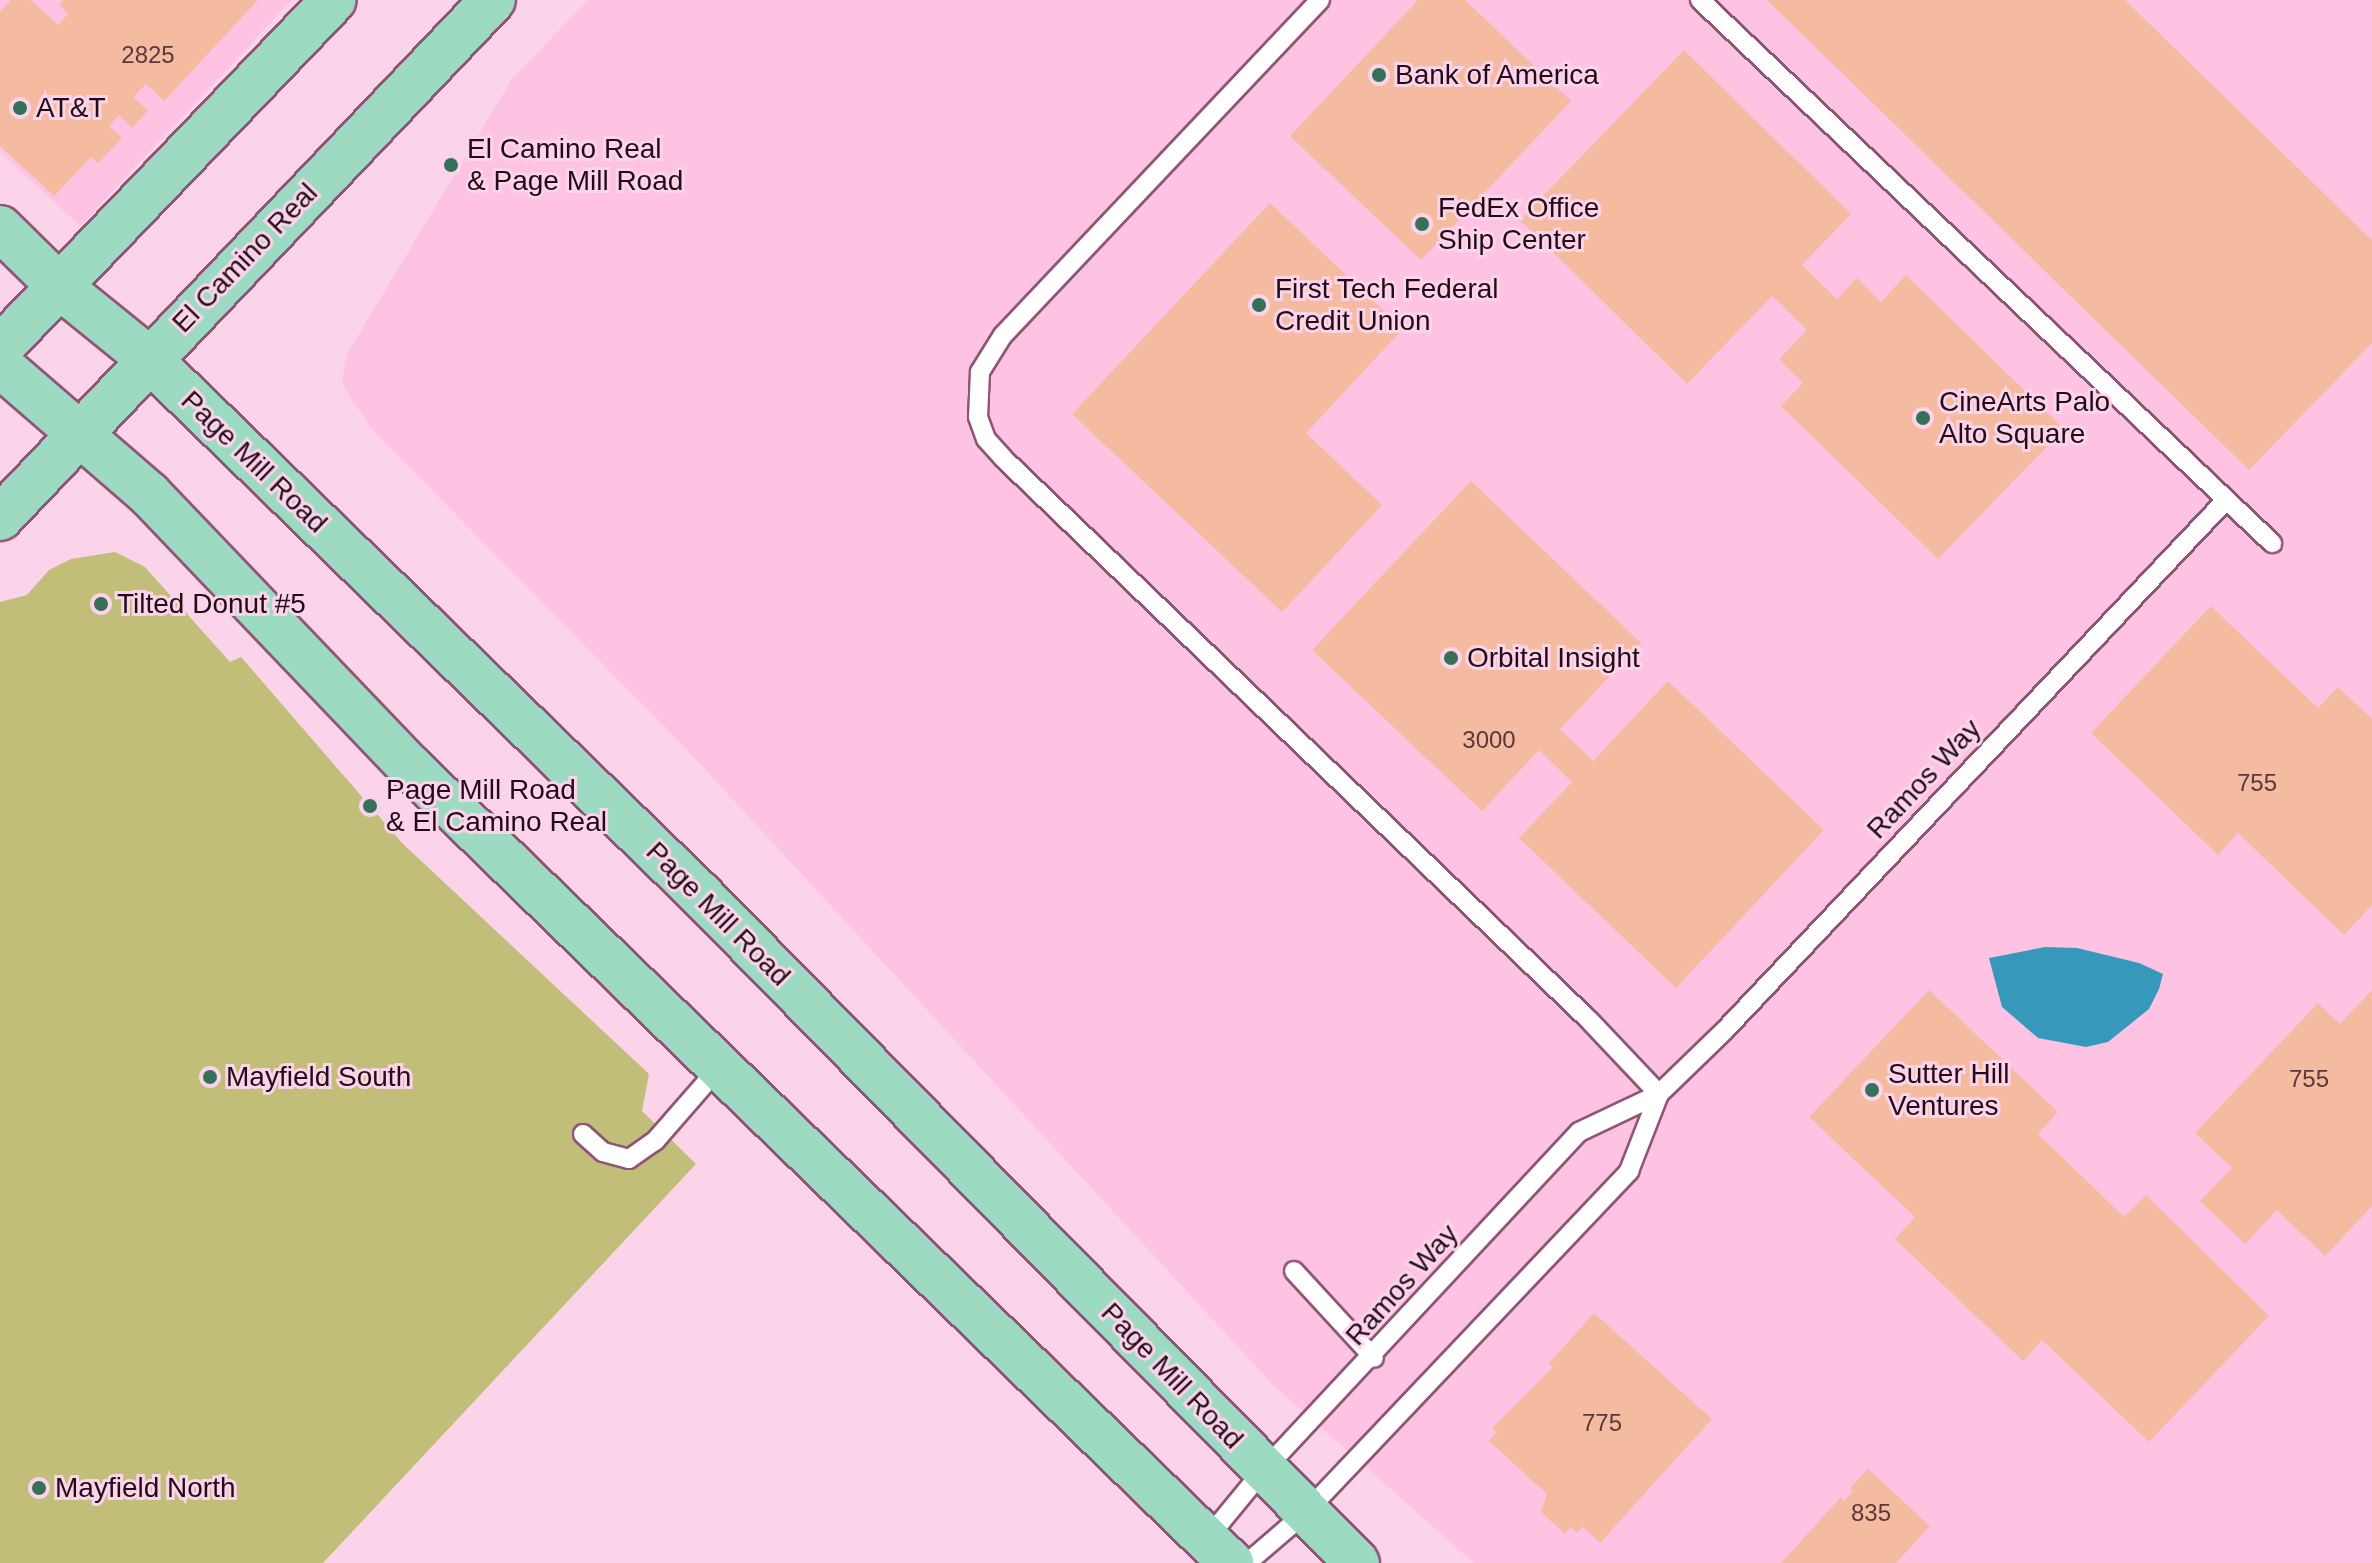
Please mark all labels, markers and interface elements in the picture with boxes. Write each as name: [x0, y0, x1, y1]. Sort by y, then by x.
house number: 2825: [121, 41, 175, 69]
place label: Bank of America: [1395, 58, 1600, 92]
marker: Bank of America: [1370, 66, 1388, 84]
place label: AT&T: [36, 91, 105, 125]
marker: AT&T: [11, 99, 29, 117]
place label: El Camino Real & Page Mill Road: [467, 132, 683, 198]
marker: El Camino Real & Page Mill Road: [442, 156, 460, 174]
street label: El Camino Real: [165, 176, 325, 340]
place label: FedEx Office Ship Center: [1438, 191, 1599, 257]
marker: FedEx Office Ship Center: [1413, 215, 1431, 233]
place label: First Tech Federal Credit Union: [1275, 272, 1499, 338]
marker: First Tech Federal Credit Union: [1250, 296, 1268, 314]
street label: Page Mill Road: [174, 384, 334, 540]
place label: CineArts Palo Alto Square: [1939, 385, 2110, 451]
marker: CineArts Palo Alto Square: [1914, 409, 1932, 427]
place label: Tilted Donut #5: [117, 587, 306, 621]
marker: Tilted Donut #5: [92, 595, 110, 613]
place label: Orbital Insight: [1467, 641, 1640, 675]
marker: Orbital Insight: [1442, 649, 1460, 667]
street label: Ramos Way: [1860, 712, 1988, 846]
house number: 3000: [1462, 726, 1516, 754]
house number: 755: [2237, 769, 2277, 797]
place label: Page Mill Road & El Camino Real: [386, 773, 607, 839]
marker: Page Mill Road & El Camino Real: [361, 797, 379, 815]
street label: Page Mill Road: [639, 835, 797, 993]
place label: Sutter Hill Ventures: [1888, 1057, 2009, 1123]
place label: Mayfield South: [226, 1060, 411, 1094]
house number: 755: [2289, 1065, 2329, 1093]
marker: Mayfield South: [201, 1068, 219, 1086]
marker: Sutter Hill Ventures: [1863, 1081, 1881, 1099]
street label: Ramos Way: [1339, 1217, 1465, 1353]
street label: Page Mill Road: [1094, 1296, 1250, 1456]
house number: 775: [1582, 1409, 1622, 1437]
place label: Mayfield North: [55, 1471, 236, 1505]
marker: Mayfield North: [30, 1479, 48, 1497]
house number: 835: [1851, 1499, 1891, 1527]

